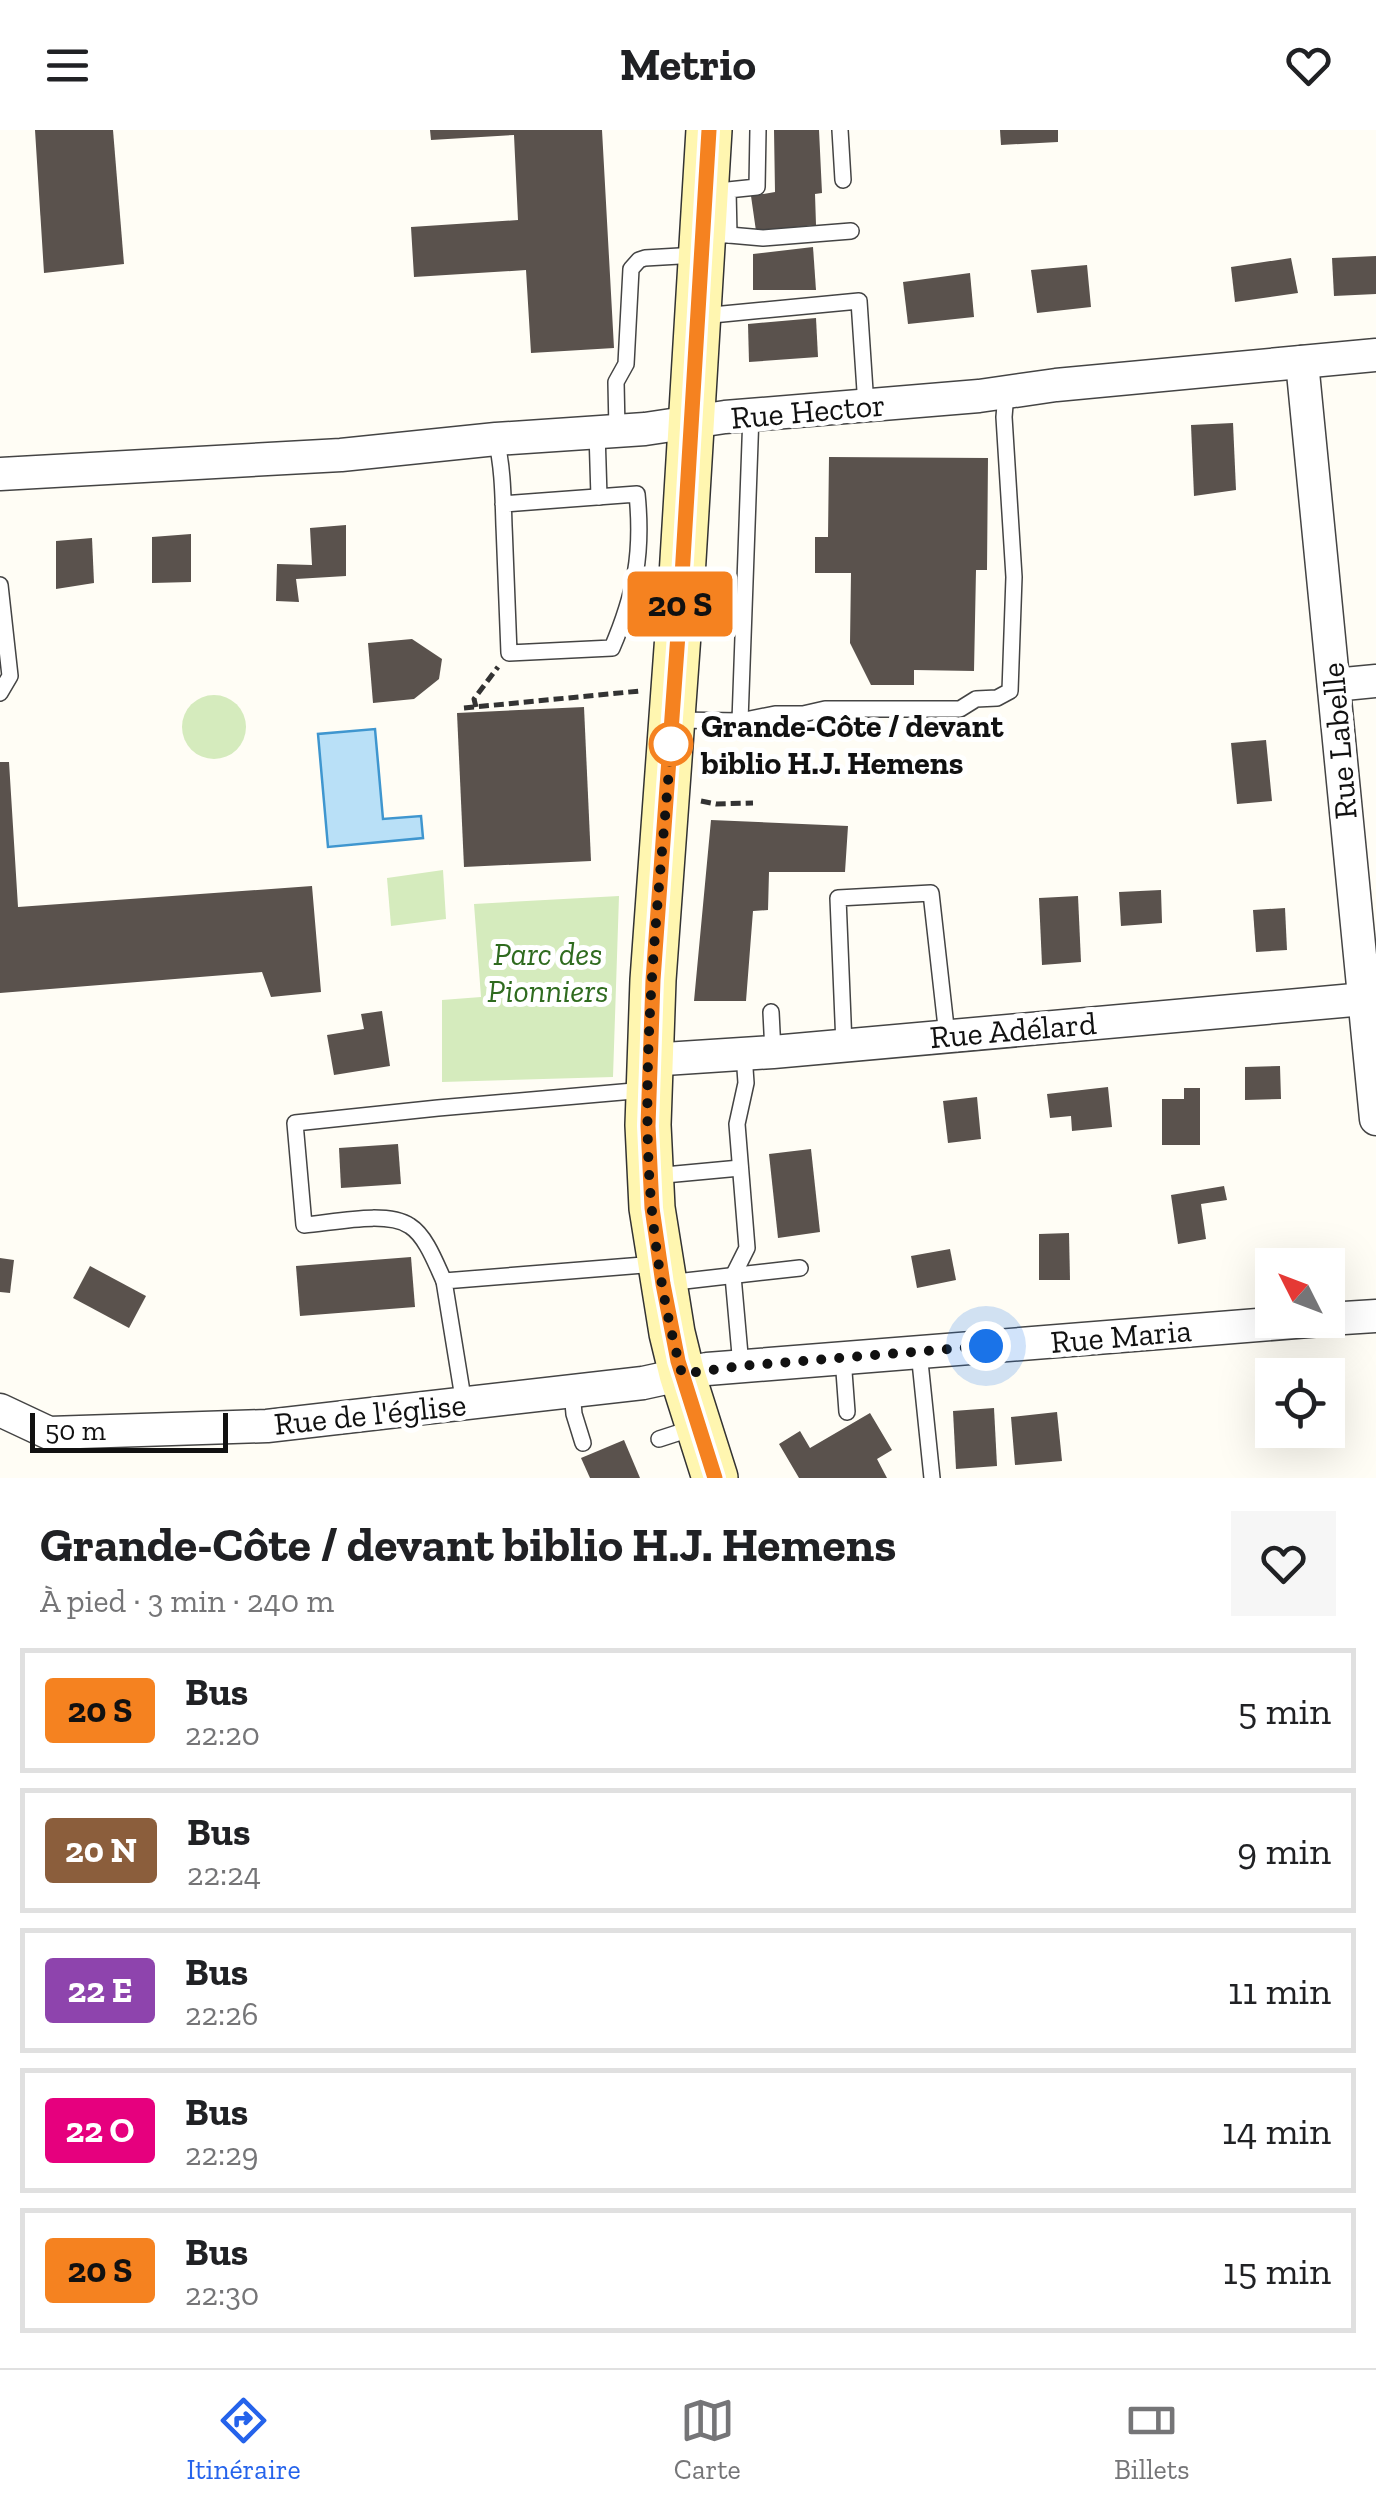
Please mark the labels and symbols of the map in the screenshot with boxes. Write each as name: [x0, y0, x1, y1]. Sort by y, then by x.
street label: Rue Hector: [729, 385, 887, 437]
line badge: 20 S: [610, 572, 750, 636]
street label: Rue Labelle: [1313, 661, 1365, 821]
place label: Grande-Côte / devant biblio H.J. Hemens: [700, 707, 1004, 782]
marker: Grande-Côte / devant biblio H.J. Hemens: [650, 723, 692, 765]
park label: Parc des Pionniers: [487, 935, 609, 1010]
street label: Rue Adélard: [928, 1004, 1098, 1056]
north arrow: [1255, 1248, 1345, 1338]
street label: Rue Maria: [1049, 1311, 1193, 1361]
your location: [961, 1321, 1011, 1371]
street label: Rue de l'église: [272, 1385, 468, 1443]
scale bar: [30, 1408, 228, 1452]

